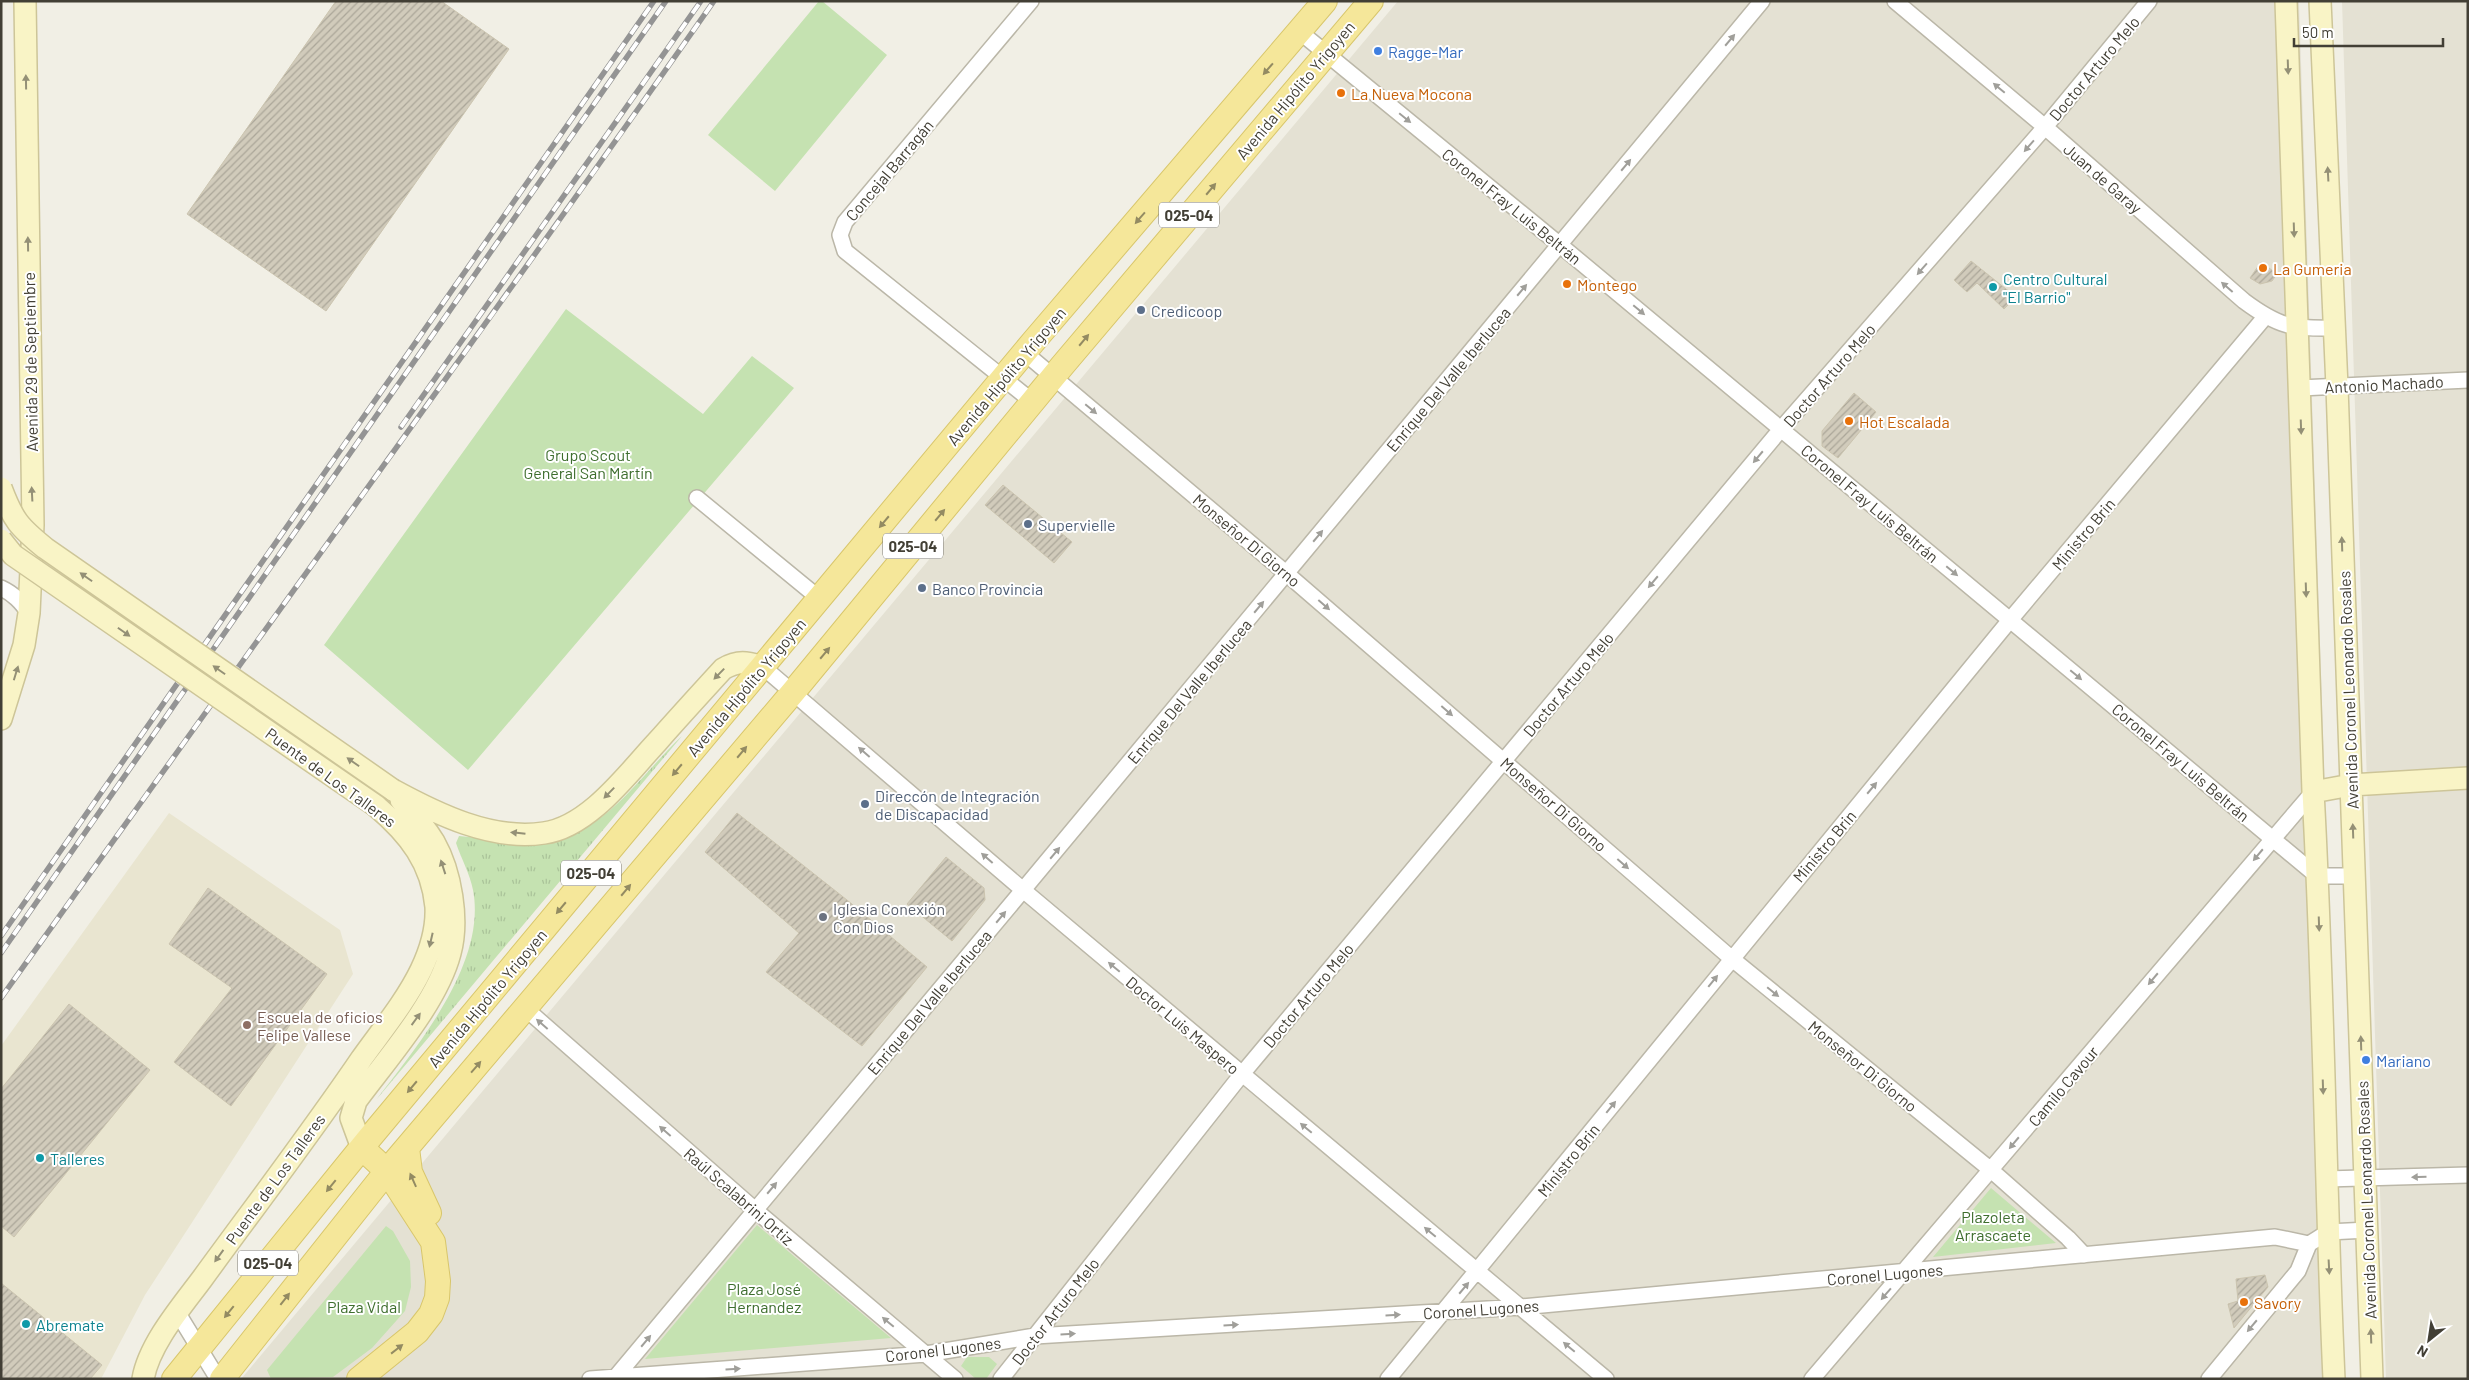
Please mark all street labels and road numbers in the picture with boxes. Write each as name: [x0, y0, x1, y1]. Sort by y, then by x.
street label: Doctor Arturo Melo: [2045, 12, 2143, 124]
street label: Avenida Hipólito Yrigoyen: [1232, 17, 1358, 163]
street label: Concejal Barragán: [841, 116, 937, 224]
street label: Juan de Garay: [2060, 139, 2146, 218]
street label: Coronel Fray Luis Beltrán: [1439, 144, 1585, 268]
road number: 025-04: [1159, 202, 1219, 228]
street label: Avenida 29 de Septiembre: [19, 272, 41, 452]
street label: Avenida Hipólito Yrigoyen: [943, 303, 1069, 449]
street label: Enrique Del Valle Iberlucea: [1382, 303, 1514, 455]
street label: Doctor Arturo Melo: [1779, 320, 1879, 430]
street label: Antonio Machado: [2324, 371, 2444, 397]
street label: Coronel Fray Luis Beltrán: [1797, 440, 1943, 566]
street label: Monseñor Di Giorno: [1189, 490, 1305, 590]
street label: Ministro Brin: [2047, 494, 2119, 574]
road number: 025-04: [883, 534, 943, 558]
street label: Avenida Coronel Leonardo Rosales: [2334, 571, 2362, 809]
street label: Avenida Hipólito Yrigoyen: [683, 614, 809, 760]
street label: Enrique Del Valle Iberlucea: [1123, 615, 1255, 767]
street label: Doctor Arturo Melo: [1519, 628, 1617, 740]
street label: Coronel Fray Luis Beltrán: [2108, 699, 2254, 825]
street label: Puente de Los Talleres: [262, 723, 400, 831]
street label: Monseñor Di Giorno: [1497, 753, 1611, 855]
street label: Ministro Brin: [1788, 806, 1860, 886]
road number: 025-04: [561, 860, 621, 886]
street label: Avenida Hipólito Yrigoyen: [424, 925, 550, 1071]
street label: Enrique Del Valle Iberlucea: [863, 926, 995, 1078]
street label: Doctor Arturo Melo: [1259, 939, 1357, 1051]
street label: Doctor Luis Maspero: [1123, 972, 1243, 1078]
street label: Monseñor Di Giorno: [1805, 1016, 1921, 1116]
street label: Camilo Cavour: [2024, 1042, 2102, 1130]
street label: Avenida Coronel Leonardo Rosales: [2352, 1081, 2380, 1319]
street label: Puente de Los Talleres: [221, 1110, 329, 1248]
street label: Ministro Brin: [1533, 1120, 1603, 1200]
street label: Raúl Scalabrini Ortiz: [680, 1143, 798, 1249]
road number: 025-04: [238, 1250, 298, 1276]
street label: Doctor Arturo Melo: [1007, 1254, 1103, 1368]
street label: Coronel Lugones: [1826, 1259, 1944, 1289]
street label: Coronel Lugones: [1422, 1295, 1540, 1323]
street label: Coronel Lugones: [884, 1332, 1002, 1366]

